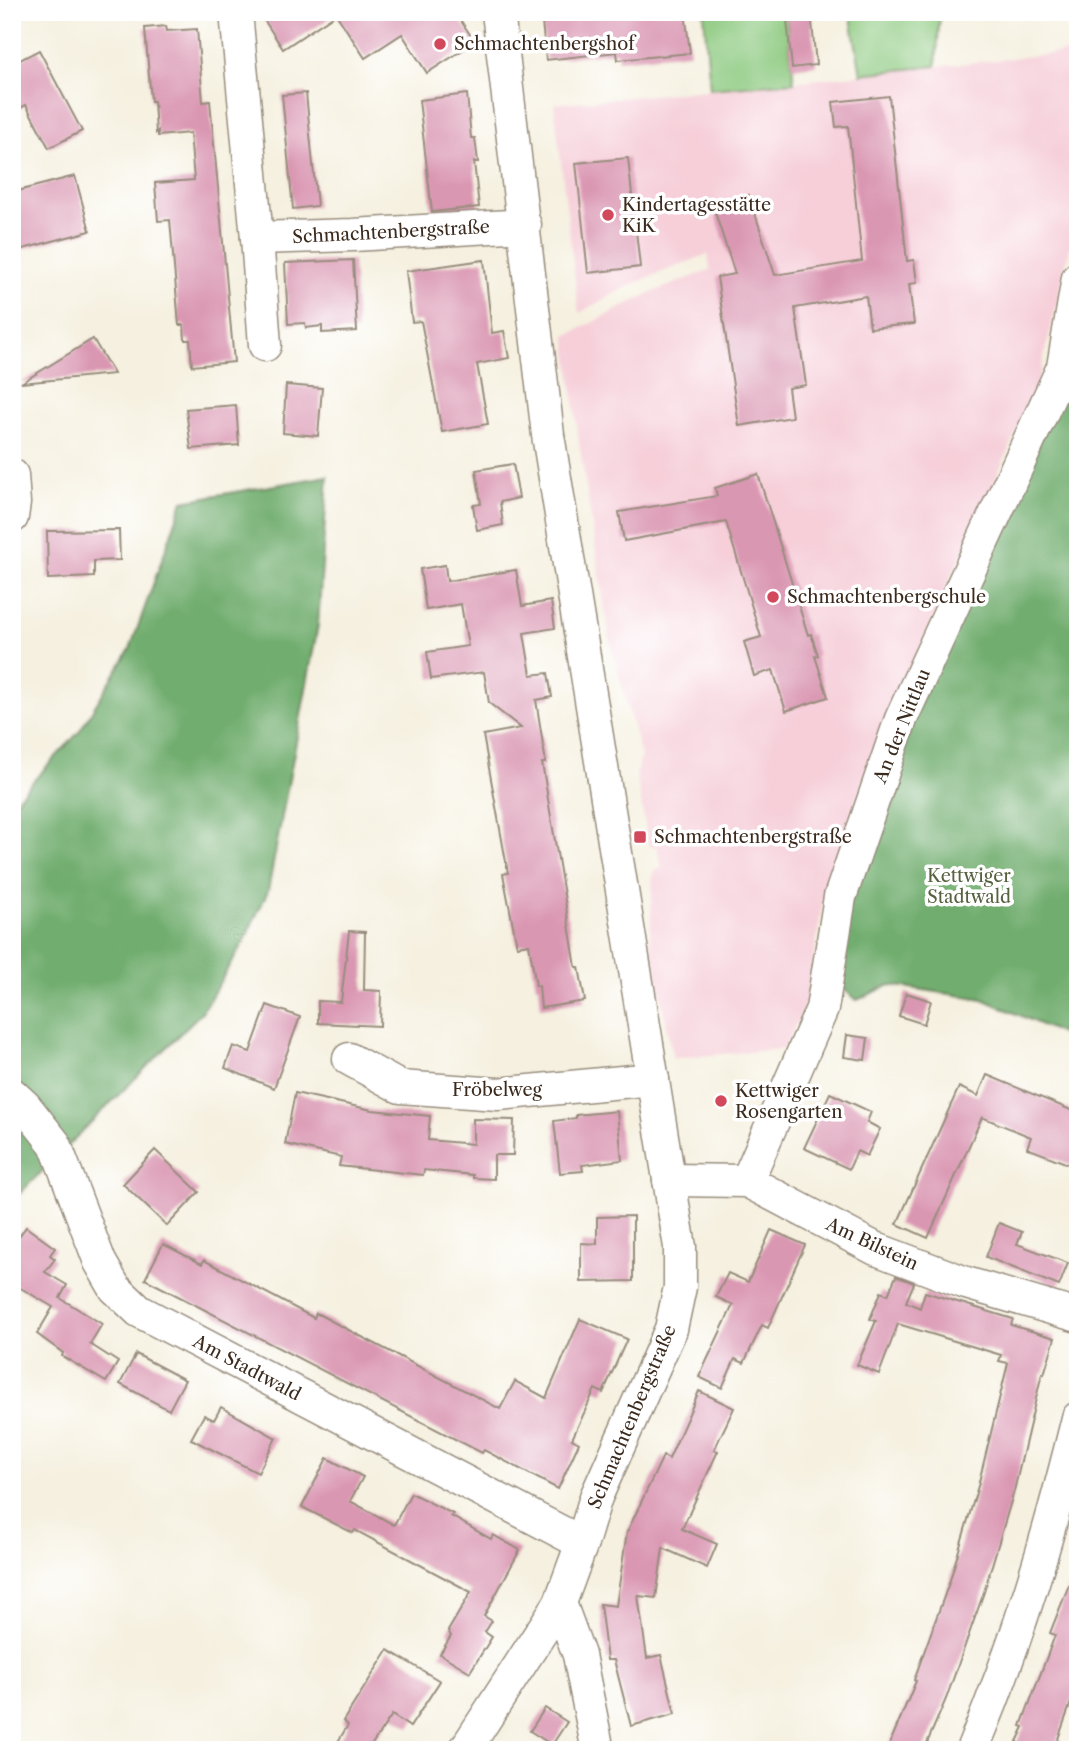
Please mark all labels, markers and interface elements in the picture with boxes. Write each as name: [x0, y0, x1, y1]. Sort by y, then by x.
place label: Schmachtenbergshof: [454, 33, 637, 55]
marker: Schmachtenbergshof: [432, 36, 448, 52]
place label: Kindertagesstätte KiK: [622, 194, 771, 237]
marker: Kindertagesstätte KiK: [600, 207, 616, 223]
street label: Schmachtenbergstraße: [292, 216, 490, 248]
place label: Schmachtenbergschule: [787, 586, 986, 608]
marker: Schmachtenbergschule: [765, 589, 781, 605]
street label: An der Nittlau: [869, 666, 935, 787]
place label: Schmachtenbergstraße: [654, 826, 852, 848]
marker: Schmachtenbergstraße: [632, 829, 648, 845]
park label: Kettwiger Stadtwald: [927, 865, 1011, 908]
street label: Fröbelweg: [452, 1079, 543, 1101]
place label: Kettwiger Rosengarten: [735, 1080, 842, 1123]
marker: Kettwiger Rosengarten: [713, 1093, 729, 1109]
street label: Am Bilstein: [822, 1213, 922, 1275]
street label: Schmachtenbergstraße: [583, 1322, 681, 1512]
street label: Am Stadtwald: [188, 1330, 305, 1406]

